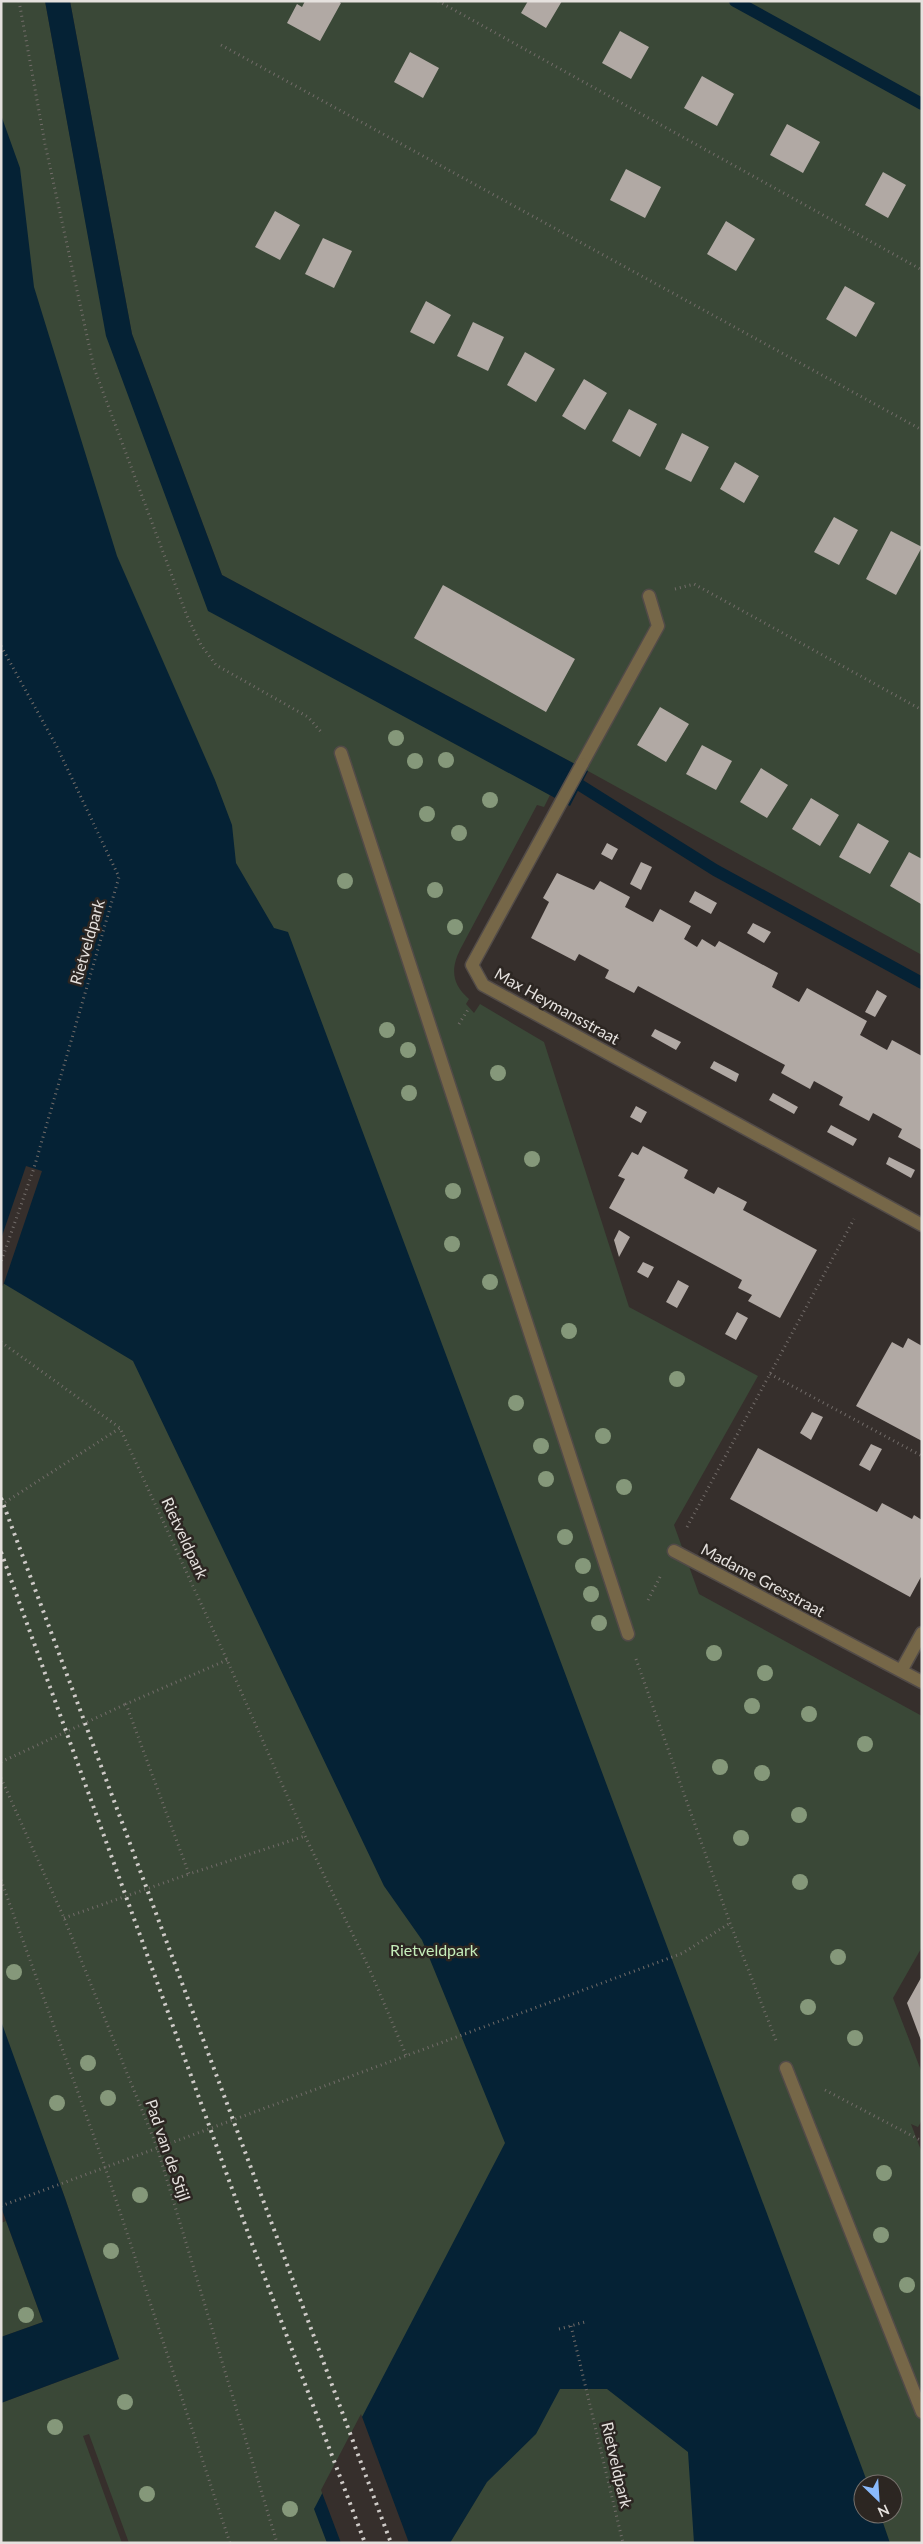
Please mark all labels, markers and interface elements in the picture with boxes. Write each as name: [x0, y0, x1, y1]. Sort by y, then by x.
street label: Rietveldpark: [65, 896, 108, 987]
street label: Max Heymansstraat: [491, 963, 623, 1048]
street label: Rietveldpark: [158, 1494, 213, 1582]
street label: Madame Gresstraat: [698, 1539, 829, 1620]
park label: Rietveldpark: [390, 1940, 479, 1959]
street label: Pad van de Stijl: [142, 2096, 195, 2203]
street label: Rietveldpark: [598, 2420, 637, 2511]
north arrow: [853, 2474, 903, 2524]
text: N: [875, 2501, 892, 2521]

